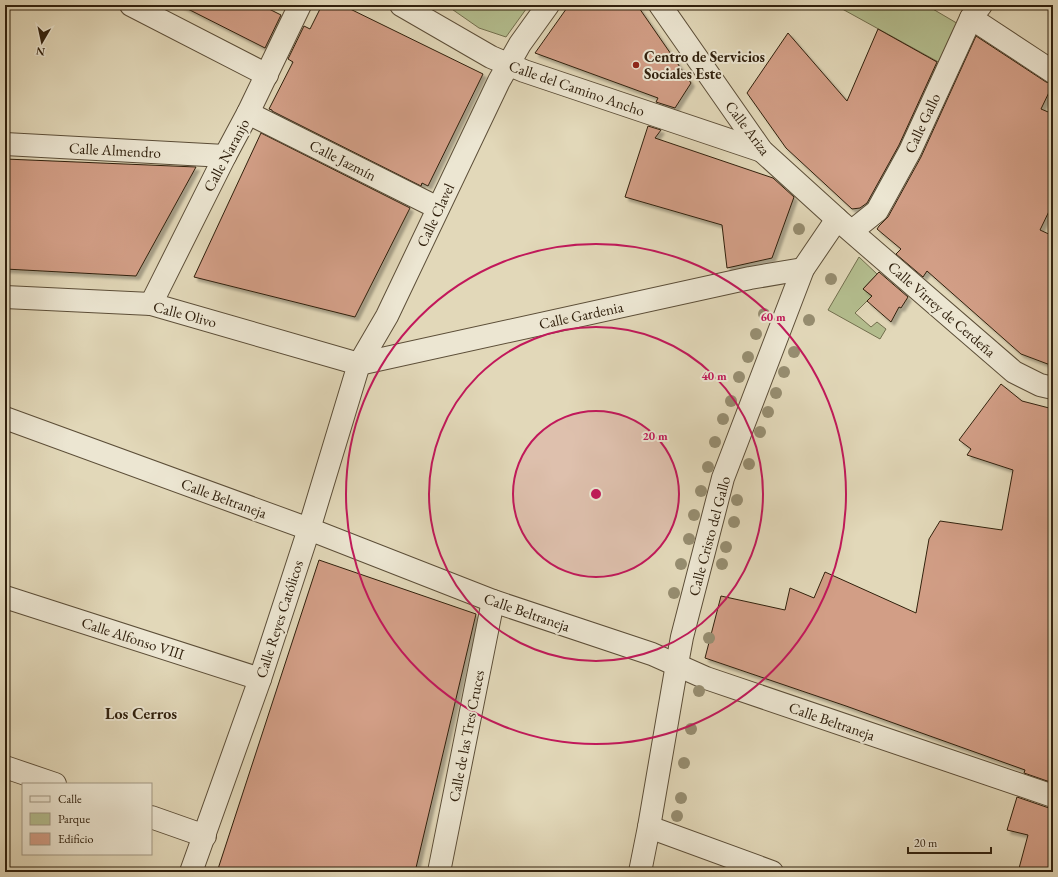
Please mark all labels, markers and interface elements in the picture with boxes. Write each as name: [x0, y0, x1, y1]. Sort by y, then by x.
north arrow: [22, 22, 62, 62]
text: N: [35, 44, 46, 59]
place label: Centro de Servicios Sociales Este: [644, 47, 765, 83]
street label: Calle del Camino Ancho: [506, 56, 648, 120]
marker: Centro de Servicios Sociales Este: [631, 60, 641, 70]
street label: Calle Gallo: [900, 90, 944, 156]
street label: Calle Ariza: [721, 97, 775, 159]
street label: Calle Naranjo: [199, 115, 253, 195]
street label: Calle Jazmín: [306, 135, 380, 185]
street label: Calle Almendro: [68, 138, 162, 162]
street label: Calle Clavel: [412, 180, 458, 250]
street label: Calle Virrey de Cerdeña: [884, 257, 1000, 361]
street label: Calle Olivo: [151, 296, 219, 332]
street label: Calle Gardenia: [537, 297, 625, 333]
text: 60 m: [760, 309, 786, 325]
text: 40 m: [701, 368, 727, 384]
text: 20 m: [642, 428, 668, 444]
street label: Calle Beltraneja: [179, 474, 269, 522]
street label: Calle Cristo del Gallo: [684, 474, 734, 598]
centre of rings: [589, 487, 603, 501]
street label: Calle Reyes Católicos: [251, 557, 307, 680]
street label: Calle Beltraneja: [481, 588, 573, 636]
street label: Calle Alfonso VIII: [79, 612, 187, 664]
street label: Calle de las Tres Cruces: [444, 668, 488, 804]
street label: Calle Beltraneja: [786, 697, 878, 745]
district label: Los Cerros: [105, 703, 177, 724]
legend: [22, 783, 152, 855]
text: Calle: [58, 791, 82, 807]
text: Parque: [58, 811, 90, 827]
scale bar: [908, 829, 991, 855]
text: Edificio: [58, 831, 94, 847]
text: 20 m: [914, 835, 938, 851]

